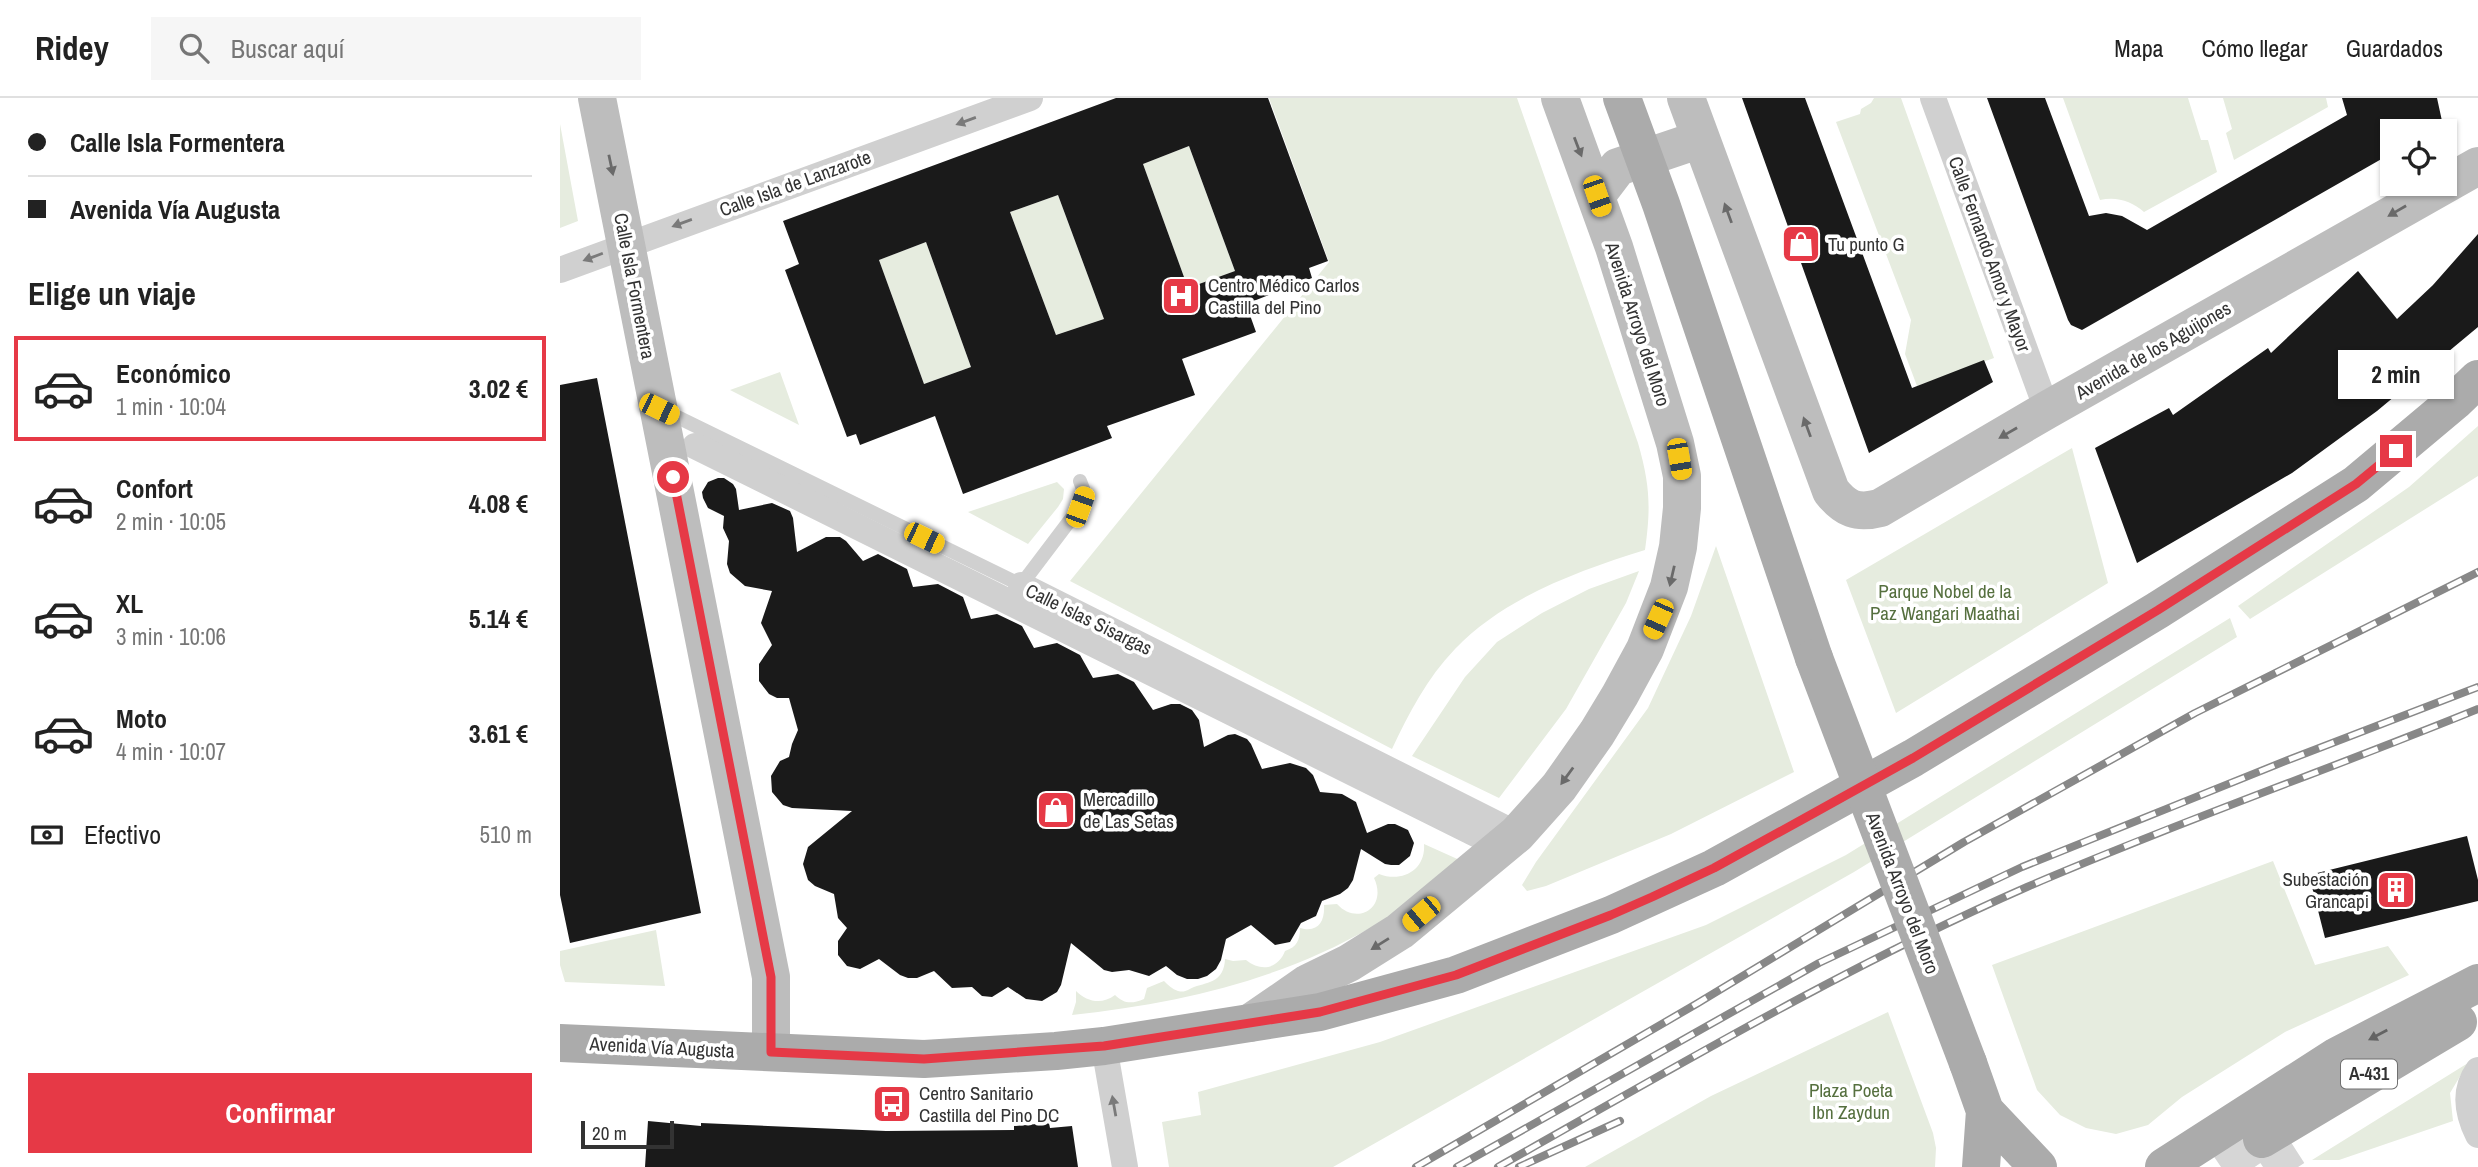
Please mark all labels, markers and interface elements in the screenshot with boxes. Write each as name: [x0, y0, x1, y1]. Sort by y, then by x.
search box: [151, 17, 641, 80]
text: Ridey: [35, 26, 109, 70]
icon: search: [175, 29, 213, 67]
text: Buscar aquí: [231, 31, 344, 66]
text: Mapa: [2114, 32, 2164, 64]
text: Cómo llegar: [2202, 32, 2308, 64]
text: Guardados: [2346, 32, 2443, 64]
one-way arrow: [955, 116, 976, 127]
map controls: [2380, 119, 2457, 196]
button: locate: [2380, 119, 2457, 196]
text: Calle Isla Formentera: [70, 125, 285, 160]
one-way arrow: [1573, 137, 1584, 158]
street label: Calle Isla de Lanzarote: [716, 144, 874, 222]
street label: Calle Fernando Amor y Mayor: [1943, 153, 2038, 356]
one-way arrow: [605, 154, 616, 176]
car: [1581, 173, 1614, 219]
text: Avenida Vía Augusta: [70, 192, 280, 227]
one-way arrow: [1722, 203, 1733, 224]
one-way arrow: [2388, 205, 2407, 217]
street label: Calle Isla Formentera: [608, 211, 662, 362]
one-way arrow: [672, 218, 693, 229]
shop icon: Tu punto G: [1780, 223, 1822, 265]
place label: Tu punto G: [1828, 231, 1905, 257]
street label: Avenida Arroyo del Moro: [1599, 238, 1677, 409]
one-way arrow: [583, 251, 604, 262]
text: Elige un viaje: [28, 272, 196, 315]
place label: Centro Médico Carlos Castilla del Pino: [1208, 272, 1360, 320]
hospital icon: Centro Médico Carlos Castilla del Pino: [1160, 275, 1202, 317]
street label: Avenida de los Aguijones: [2070, 295, 2236, 406]
callout: 2 min: [2338, 350, 2454, 398]
text: Económico: [116, 356, 231, 391]
icon: car: [32, 357, 95, 420]
text: 2 min: [2371, 359, 2421, 390]
text: 3.02 €: [469, 371, 528, 406]
car: [636, 390, 683, 428]
text: 1 min · 10:04: [116, 391, 226, 422]
one-way arrow: [1802, 416, 1813, 437]
one-way arrow: [1998, 427, 2017, 439]
route end: [2380, 435, 2412, 467]
car: [1666, 436, 1693, 482]
route start: [657, 461, 689, 493]
text: Confort: [116, 471, 193, 506]
icon: car: [32, 472, 95, 535]
car: [1063, 484, 1098, 530]
text: 4.08 €: [469, 486, 528, 521]
text: 2 min · 10:05: [116, 506, 226, 537]
car: [901, 519, 948, 557]
one-way arrow: [1666, 565, 1677, 587]
street label: Calle Islas Sisargas: [1021, 577, 1157, 661]
park label: Parque Nobel de la Paz Wangari Maathai: [1870, 578, 2020, 626]
text: XL: [116, 586, 143, 621]
icon: car: [32, 587, 95, 650]
car: [1640, 596, 1677, 642]
text: 5.14 €: [469, 601, 528, 636]
text: 3 min · 10:06: [116, 621, 226, 652]
text: Moto: [116, 701, 167, 736]
icon: car: [32, 702, 95, 765]
text: 3.61 €: [469, 716, 528, 751]
text: 4 min · 10:07: [116, 736, 226, 767]
one-way arrow: [1560, 767, 1574, 785]
place label: Mercadillo de Las Setas: [1083, 786, 1174, 834]
shop icon: Mercadillo de Las Setas: [1035, 789, 1077, 831]
street label: Avenida Arroyo del Moro: [1860, 807, 1946, 978]
icon: cash: [28, 816, 66, 854]
text: Efectivo: [84, 817, 161, 852]
text: 510 m: [480, 819, 532, 850]
place label: Subestación Grancapi: [2282, 866, 2369, 914]
building icon: Subestación Grancapi: [2375, 869, 2417, 911]
car: [1399, 892, 1444, 936]
one-way arrow: [1371, 937, 1390, 950]
one-way arrow: [2368, 1029, 2388, 1041]
street label: Avenida Vía Augusta: [588, 1030, 735, 1064]
road number: A-431: [2341, 1059, 2397, 1088]
button: Confirmar: [28, 1073, 532, 1153]
park label: Plaza Poeta Ibn Zaydun: [1809, 1077, 1893, 1125]
place label: Centro Sanitario Castilla del Pino DC: [919, 1080, 1059, 1128]
bus stop icon: Centro Sanitario Castilla del Pino DC: [871, 1083, 913, 1125]
one-way arrow: [1108, 1095, 1119, 1117]
scale bar: [581, 1118, 674, 1150]
text: 20 m: [592, 1120, 627, 1146]

